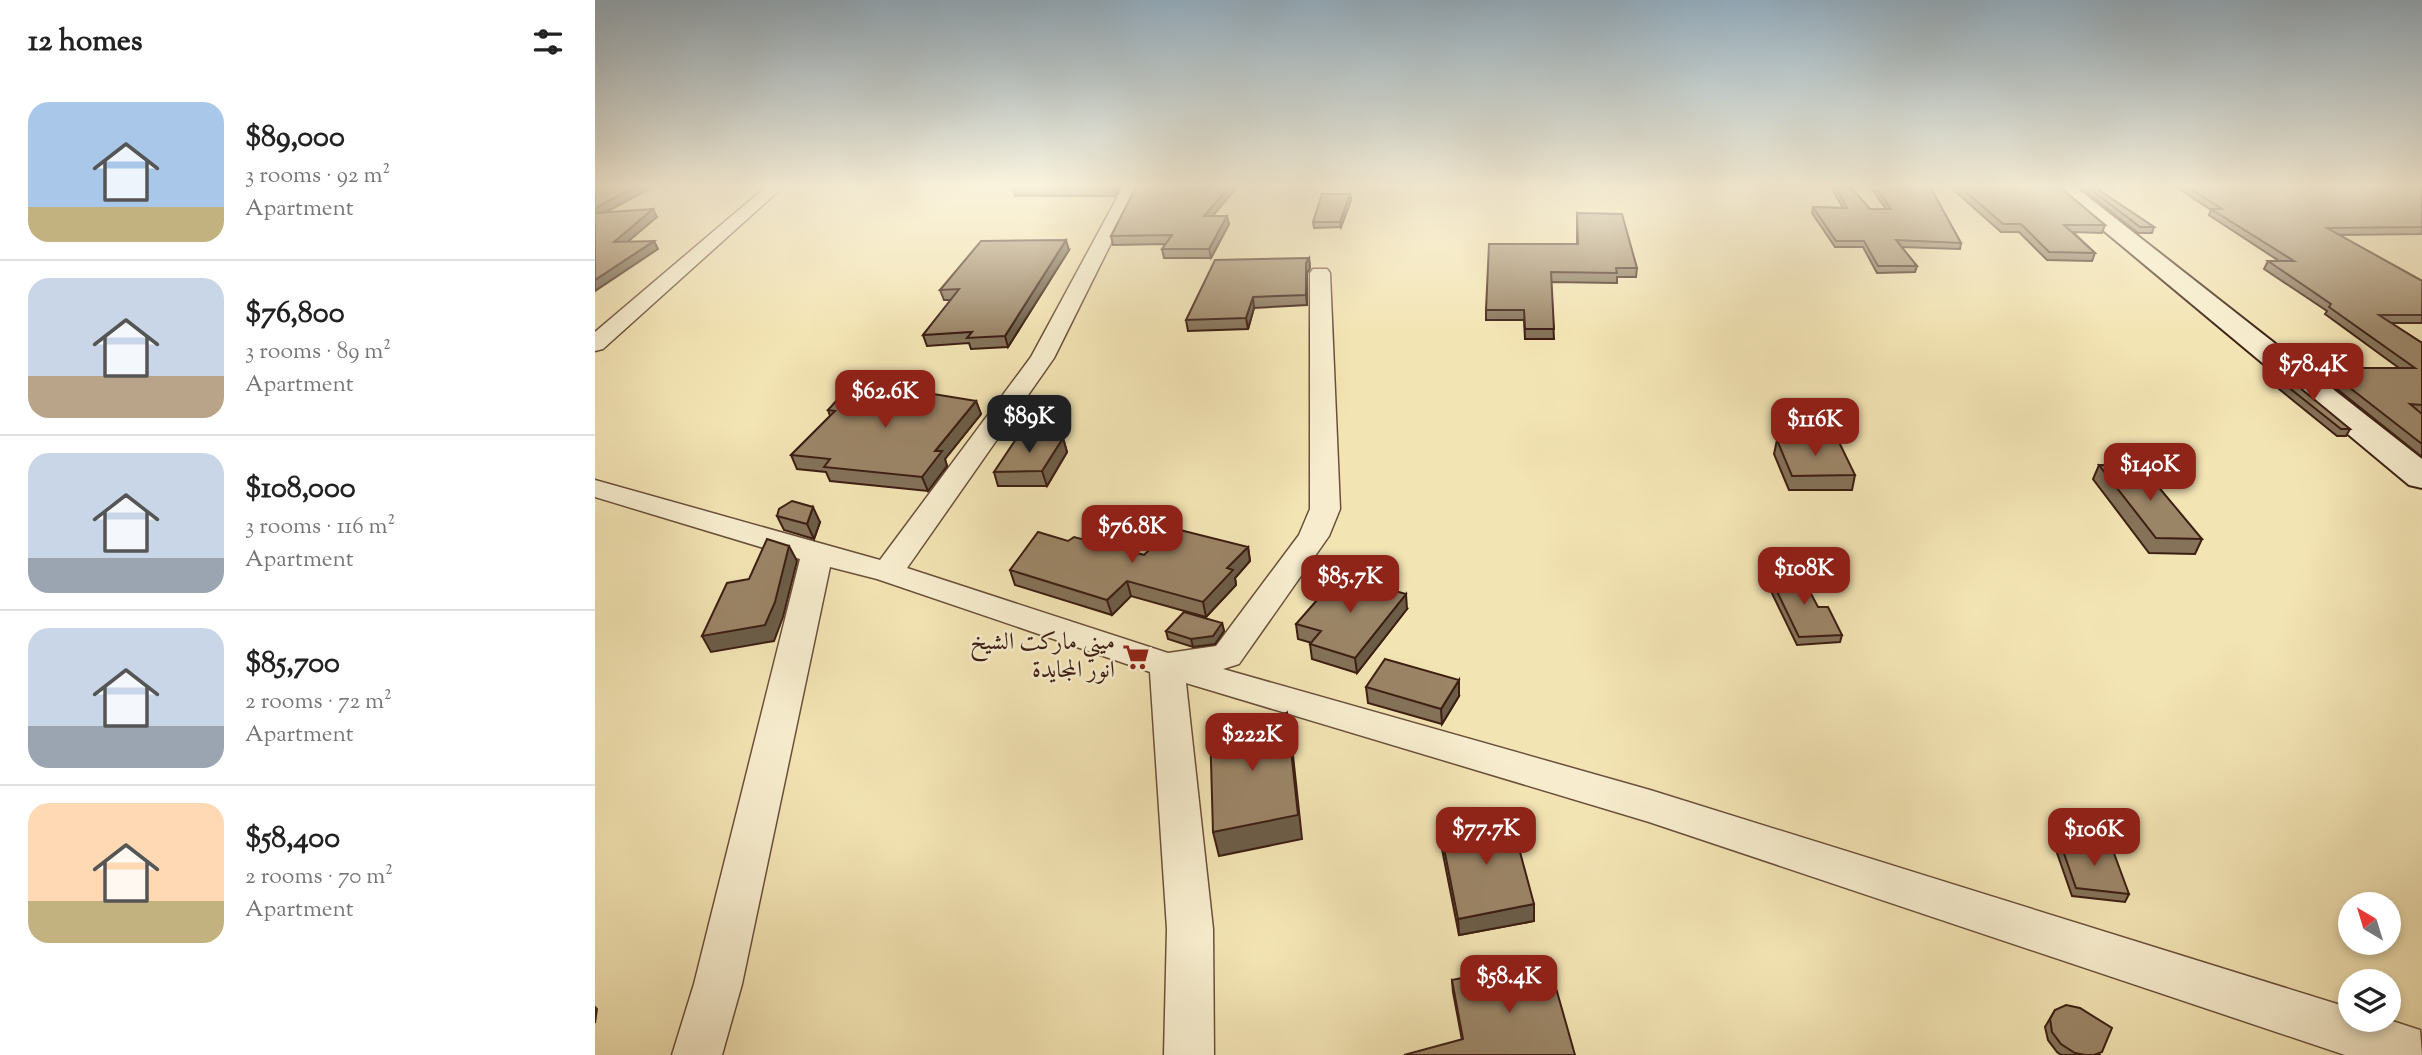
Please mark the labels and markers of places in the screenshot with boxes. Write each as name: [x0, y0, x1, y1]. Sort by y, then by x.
pin: $78.4K: [2256, 344, 2370, 403]
pin: $62.6K: [828, 370, 942, 430]
pin: $89K: [988, 396, 1070, 455]
pin: $116K: [1766, 398, 1864, 458]
pin: $140K: [2101, 444, 2199, 503]
pin: $76.8K: [1075, 505, 1189, 565]
pin: $108K: [1755, 548, 1853, 607]
pin: $85.7K: [1293, 556, 1407, 615]
place label: ميني ماركت الشيخ انور المجايدة: [970, 626, 1115, 688]
supermarket icon: ميني ماركت الشيخ انور المجايدة: [1121, 642, 1151, 672]
pin: $222K: [1203, 714, 1301, 773]
pin: $77.7K: [1429, 808, 1543, 867]
pin: $106K: [2045, 808, 2143, 868]
pin: $58.4K: [1452, 956, 1566, 1015]

